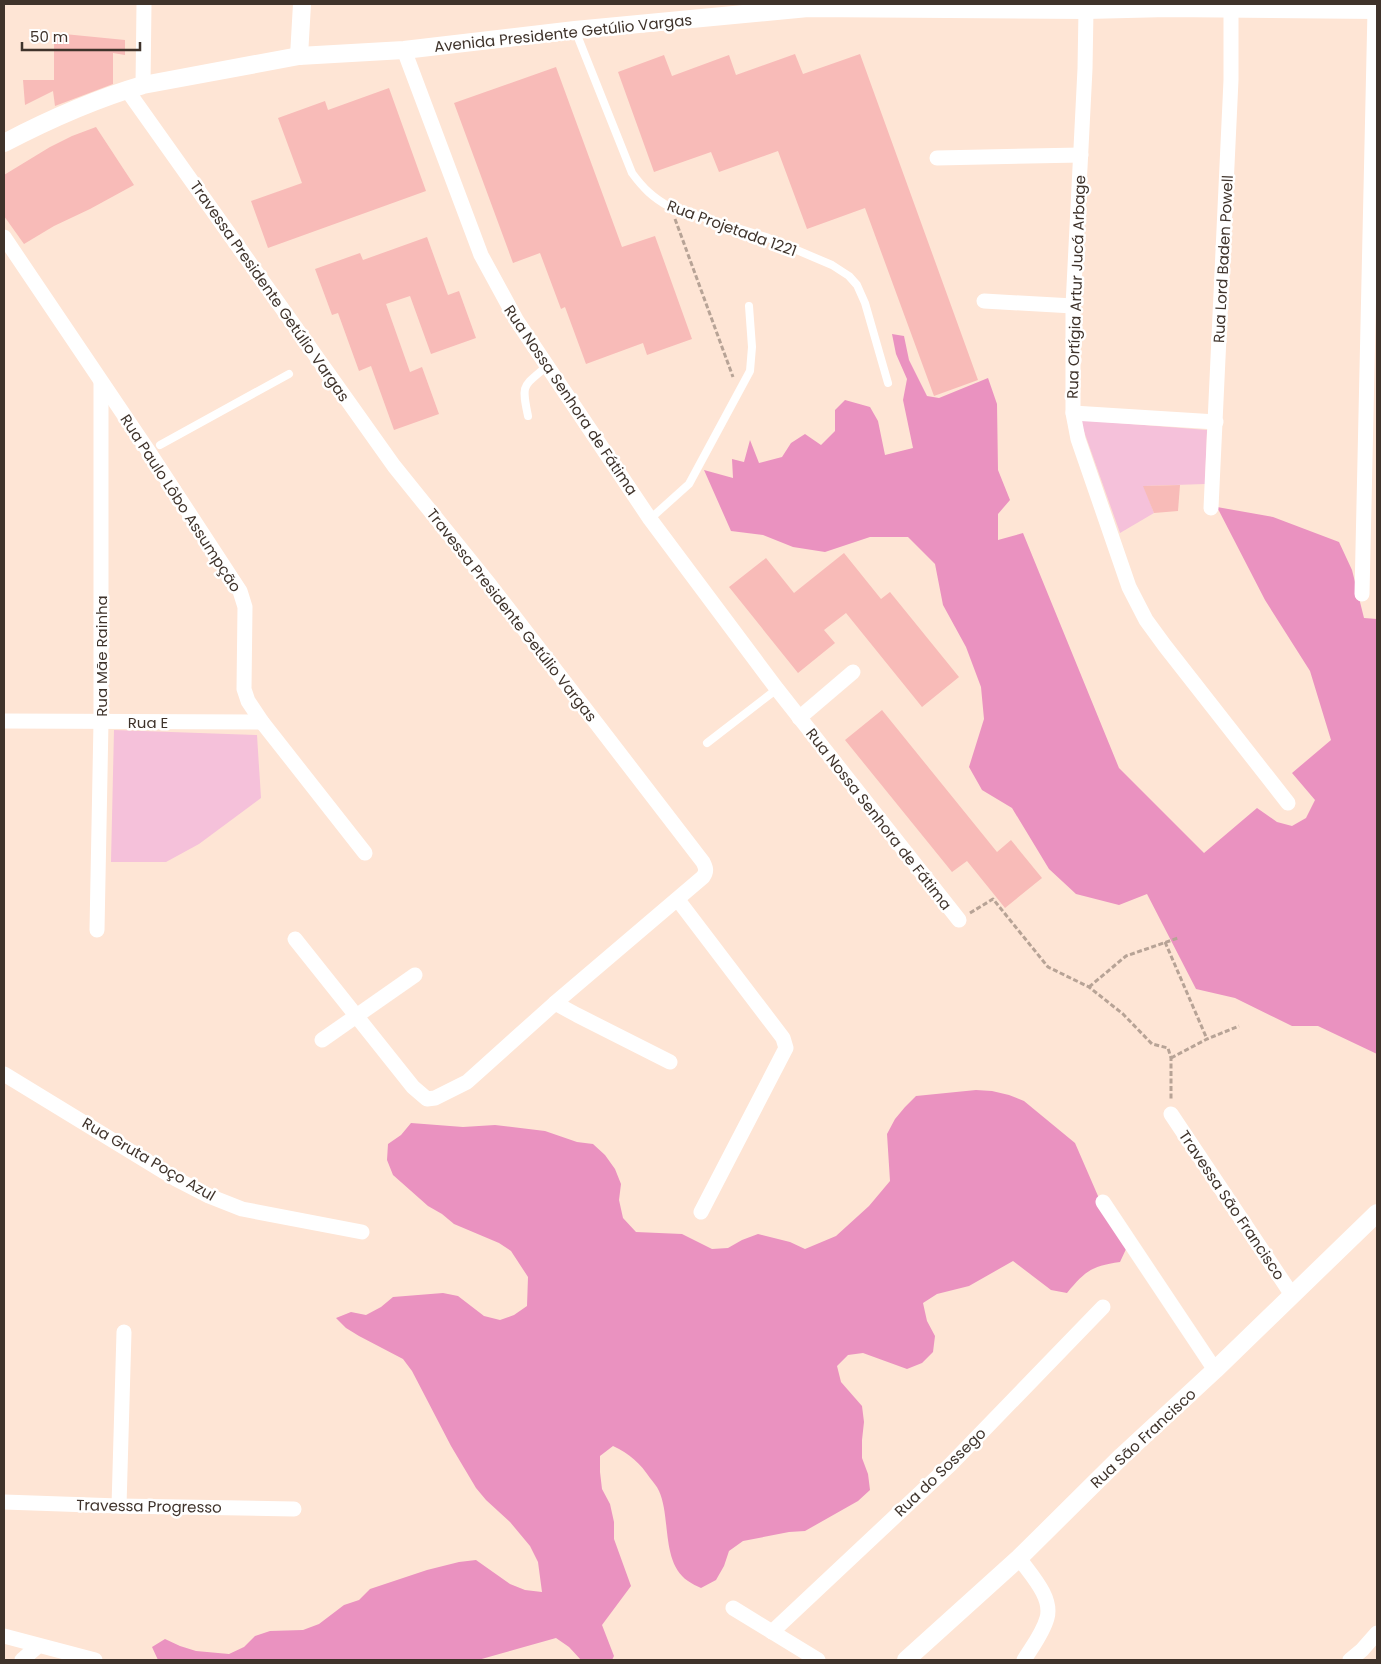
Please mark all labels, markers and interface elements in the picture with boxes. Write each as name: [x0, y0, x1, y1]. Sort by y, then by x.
street label: Avenida Presidente Getúlio Vargas: [433, 9, 693, 57]
scale bar: [22, 20, 140, 52]
text: 50 m: [30, 26, 68, 47]
street label: Rua Lord Baden Powell: [1208, 174, 1238, 344]
street label: Rua Ortígia Artur Jucá Arbage: [1062, 175, 1090, 399]
street label: Travessa Presidente Getúlio Vargas: [185, 176, 355, 406]
street label: Rua Projetada 1221: [664, 195, 800, 261]
street label: Rua Nossa Senhora de Fátima: [499, 301, 643, 499]
street label: Rua Paulo Lôbo Assumpção: [115, 410, 247, 596]
street label: Travessa Presidente Getúlio Vargas: [422, 504, 602, 726]
street label: Rua Mãe Rainha: [91, 595, 112, 717]
street label: Rua E: [128, 712, 168, 733]
street label: Rua Nossa Senhora de Fátima: [801, 724, 957, 914]
street label: Rua Gruta Poço Azul: [79, 1112, 219, 1206]
street label: Travessa São Francisco: [1174, 1126, 1290, 1284]
street label: Rua São Francisco: [1086, 1383, 1200, 1493]
street label: Rua do Sossego: [890, 1423, 990, 1521]
street label: Travessa Progresso: [76, 1494, 222, 1518]

